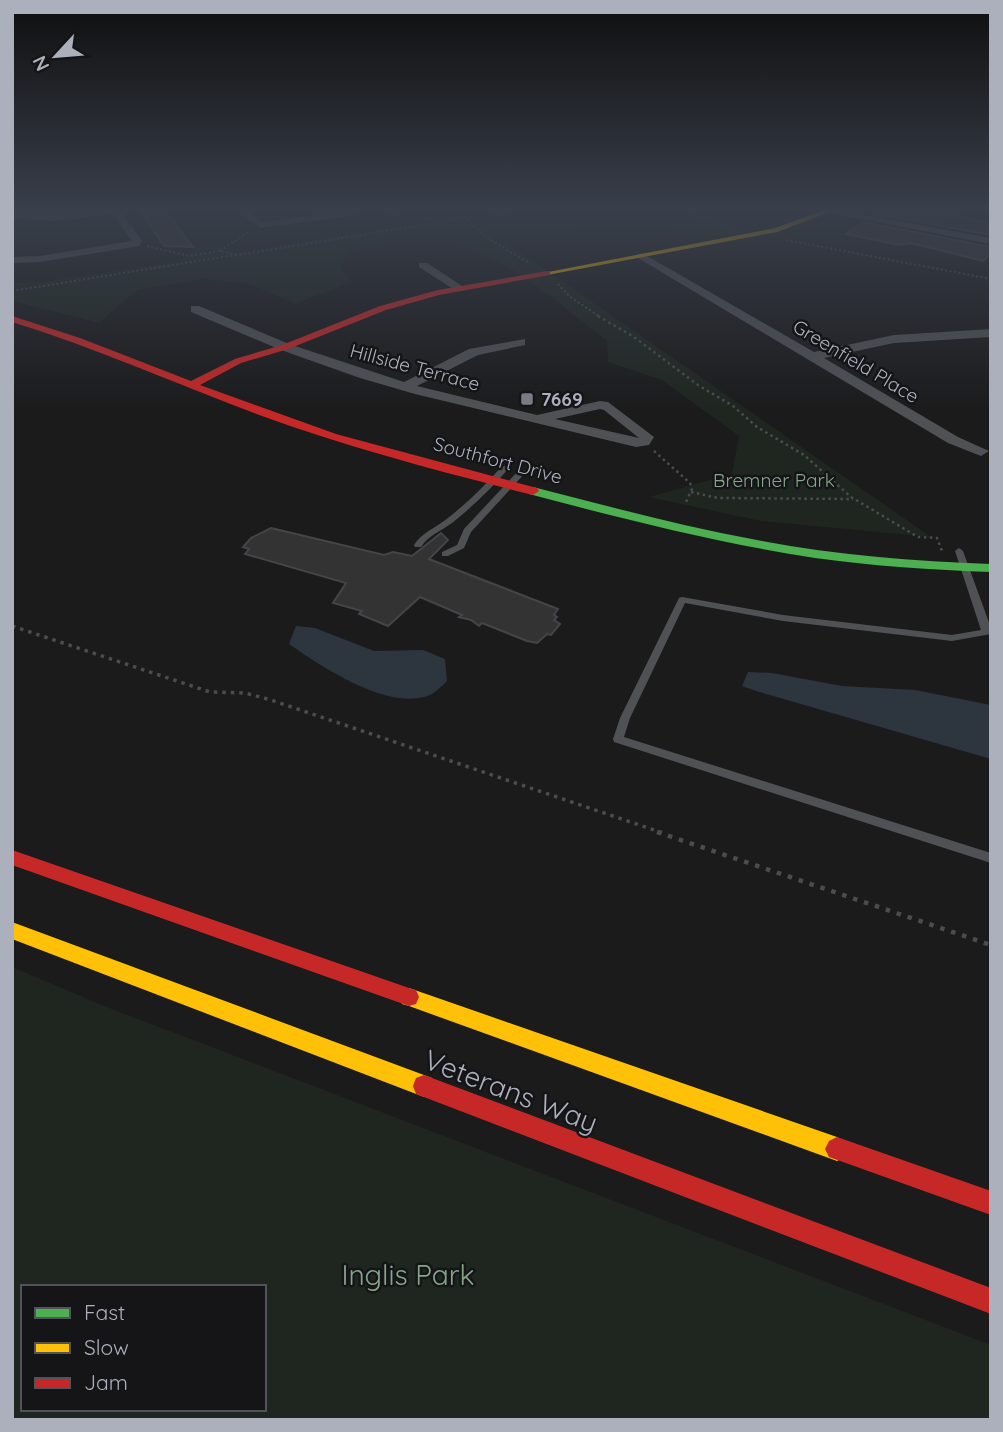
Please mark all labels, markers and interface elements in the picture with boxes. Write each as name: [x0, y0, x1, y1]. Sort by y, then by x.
north arrow: [21, 21, 91, 91]
text: N: [27, 52, 55, 75]
street label: Greenfield Place: [789, 314, 923, 408]
street label: Hillside Terrace: [348, 338, 482, 396]
place label: 7669: [541, 387, 583, 411]
marker: 7669: [519, 391, 535, 407]
street label: Southfort Drive: [431, 431, 565, 489]
park label: Bremner Park: [713, 468, 835, 492]
street label: Veterans Way: [419, 1041, 603, 1140]
park label: Inglis Park: [341, 1257, 475, 1292]
legend: [21, 1285, 266, 1411]
text: Fast: [84, 1299, 125, 1325]
text: Slow: [84, 1334, 129, 1360]
text: Jam: [84, 1369, 128, 1395]

